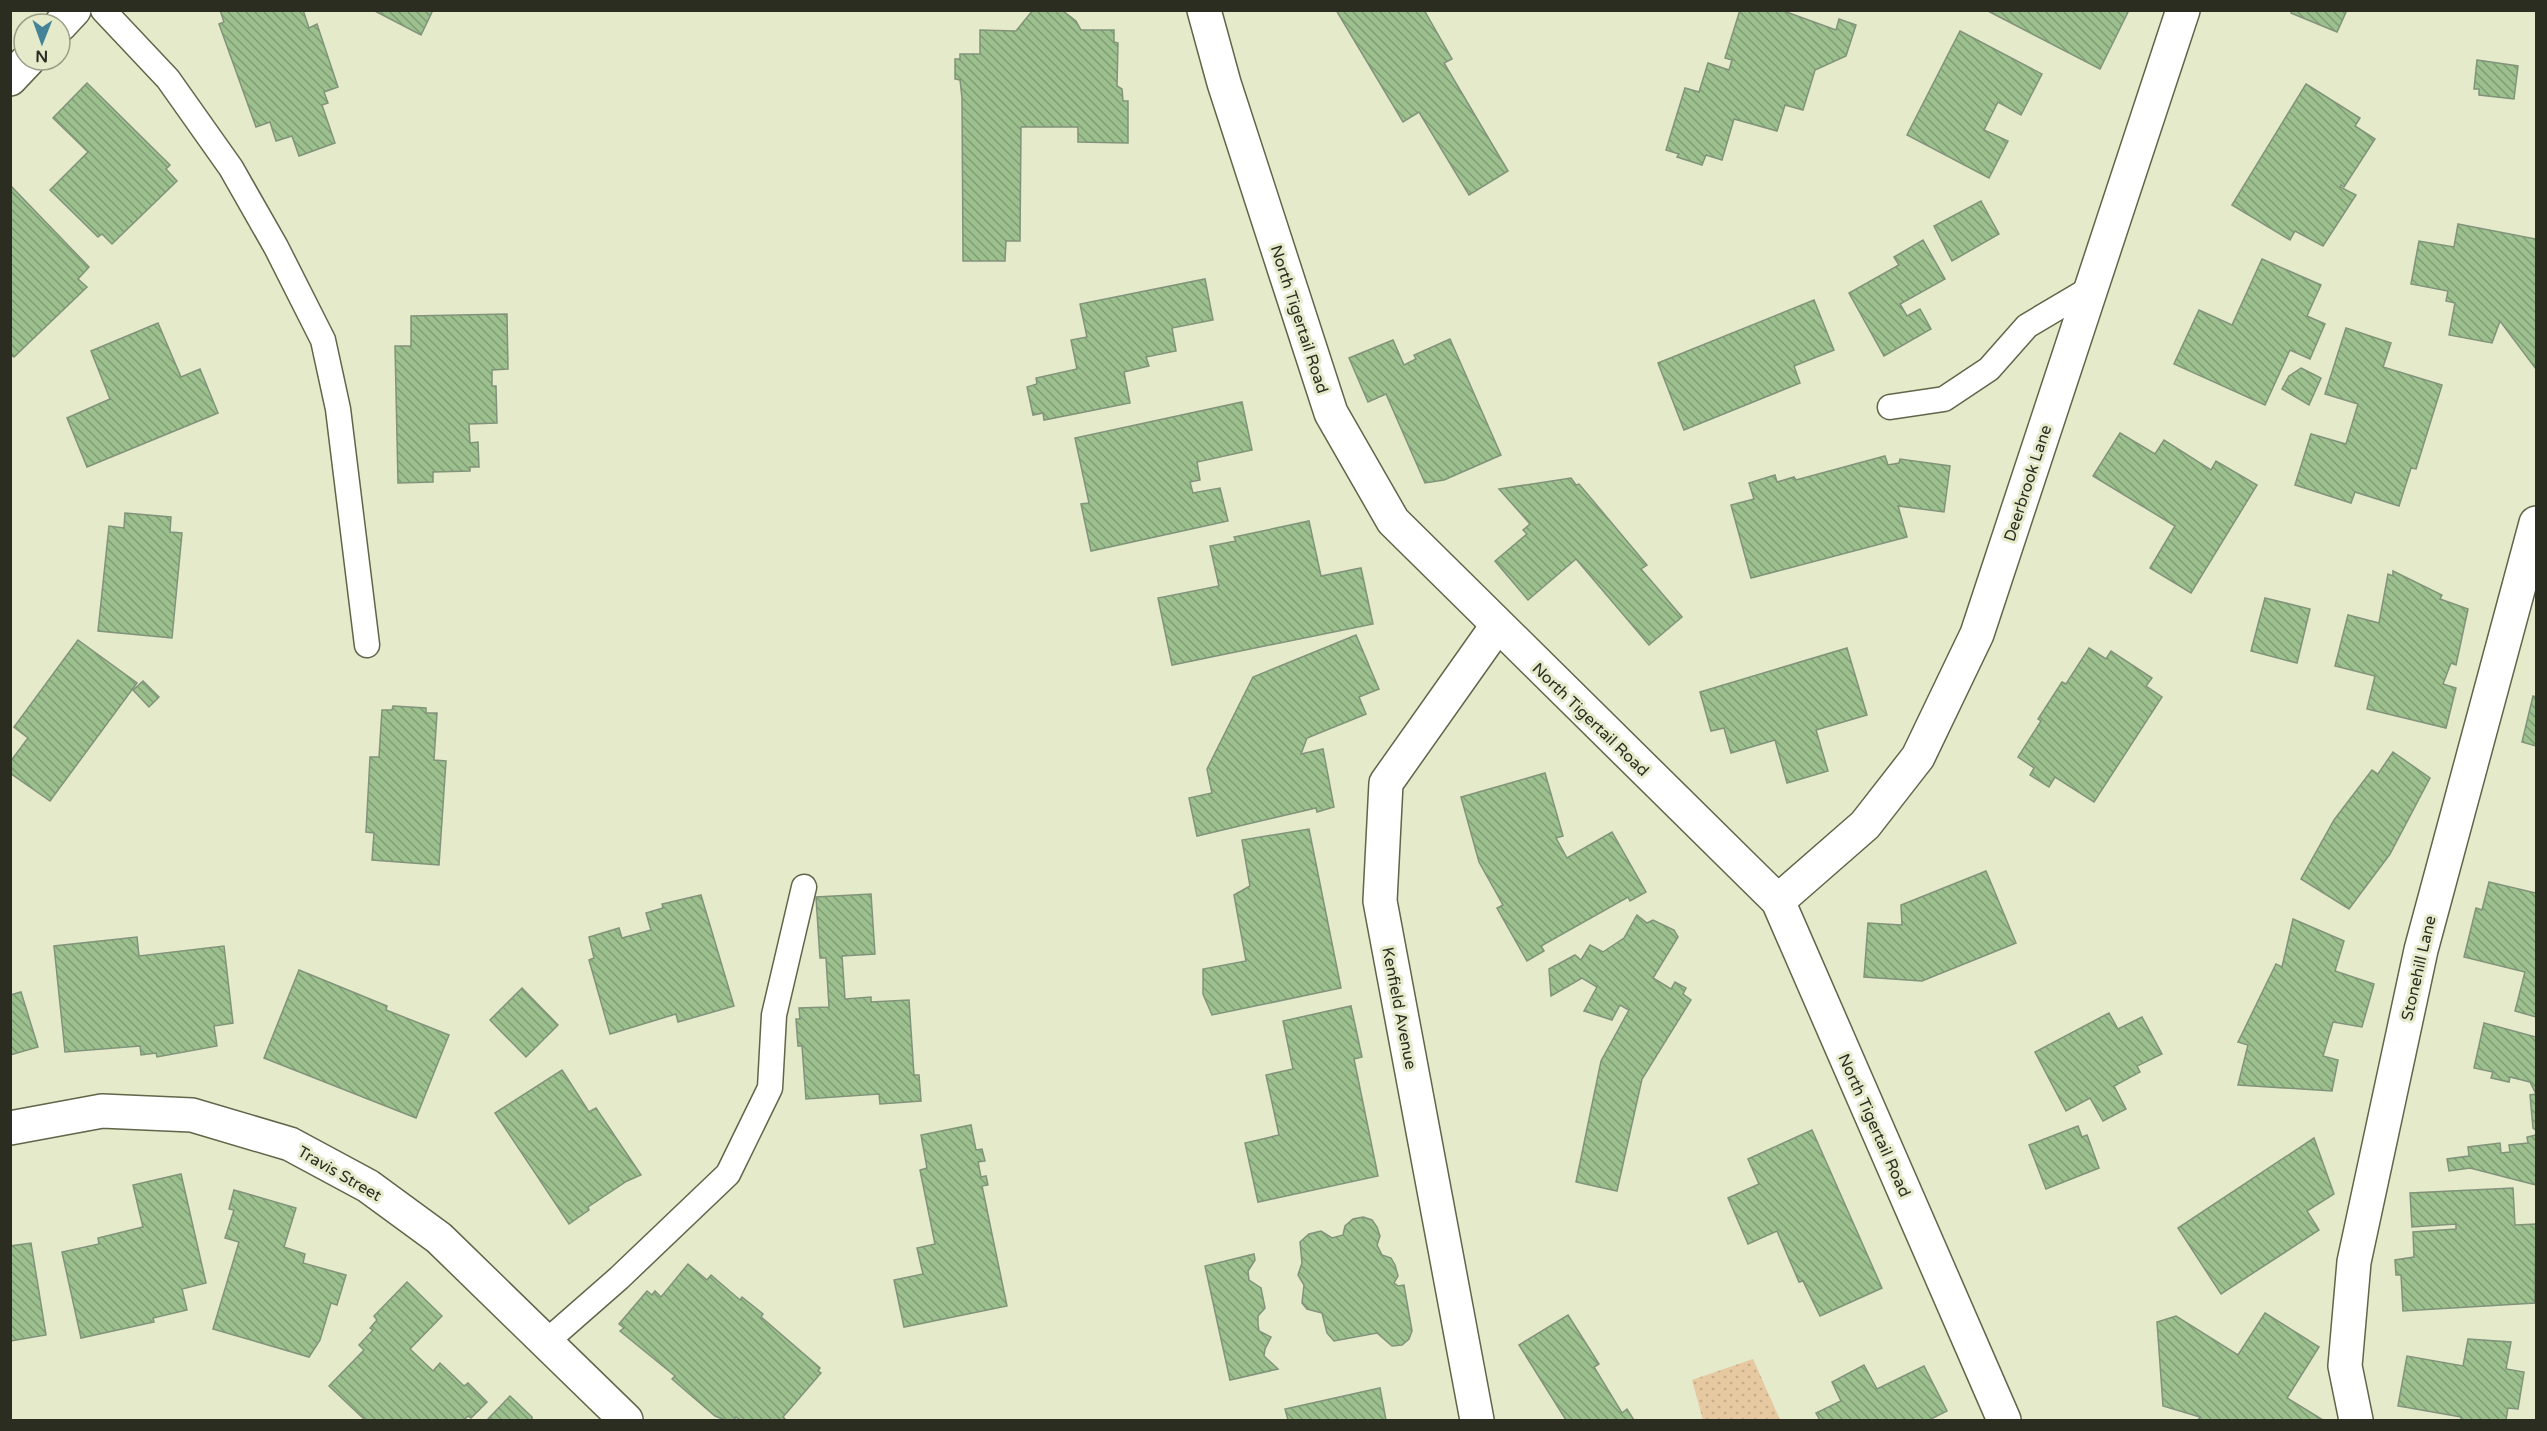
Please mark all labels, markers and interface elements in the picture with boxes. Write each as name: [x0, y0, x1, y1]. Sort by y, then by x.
north arrow: [12, 12, 72, 72]
text: N: [35, 46, 48, 66]
street label: North Tigertail Road: [1266, 243, 1332, 396]
street label: Deerbrook Lane: [2000, 423, 2056, 544]
street label: North Tigertail Road: [1528, 659, 1653, 781]
street label: Stonehill Lane: [2397, 914, 2441, 1023]
street label: Kenfield Avenue: [1377, 945, 1421, 1071]
street label: North Tigertail Road: [1833, 1051, 1915, 1200]
street label: Travis Street: [294, 1142, 385, 1206]

